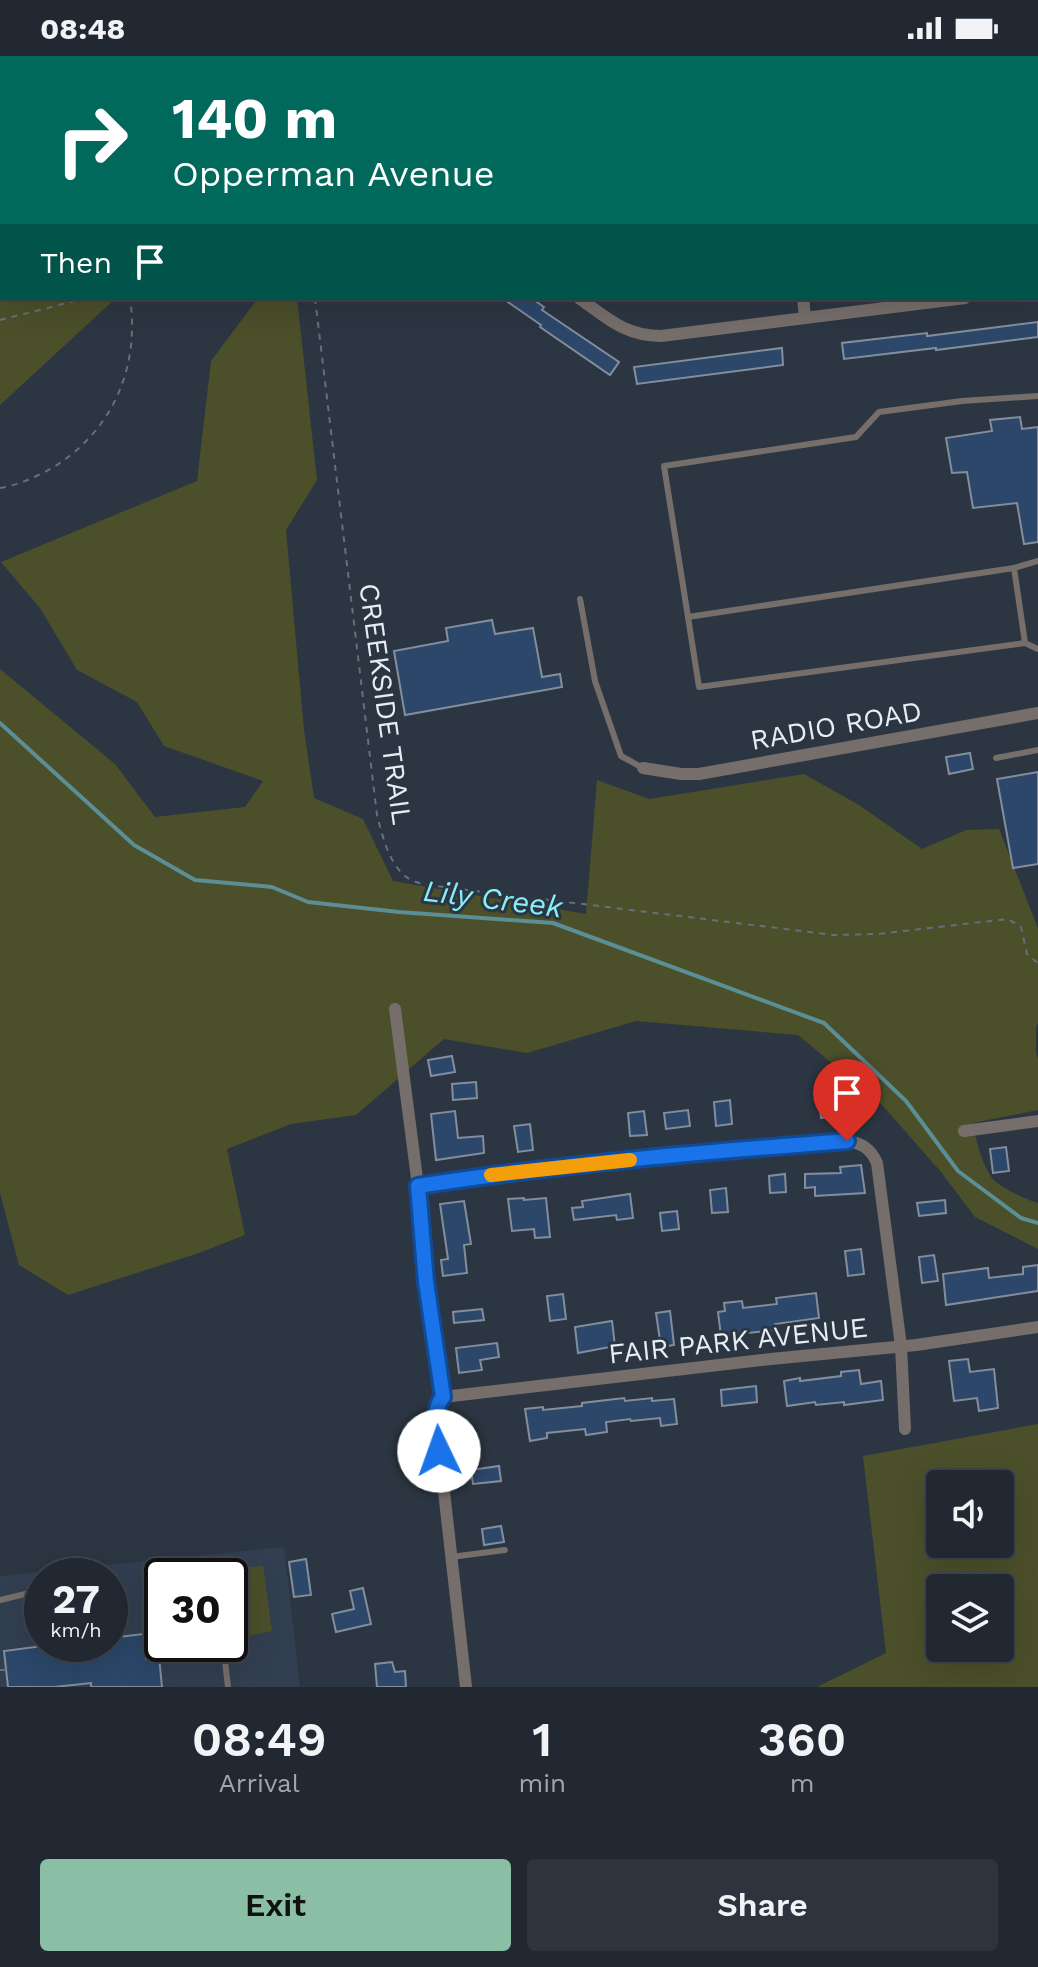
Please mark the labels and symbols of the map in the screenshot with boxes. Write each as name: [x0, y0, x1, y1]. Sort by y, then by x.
street label: CREEKSIDE TRAIL: [352, 581, 419, 827]
street label: RADIO ROAD: [748, 694, 924, 757]
water label: Lily Creek: [421, 873, 566, 925]
pin: [813, 1059, 881, 1141]
street label: FAIR PARK AVENUE: [607, 1310, 869, 1371]
position arrow: [397, 1409, 481, 1493]
speed limit sign: 30: [144, 1558, 248, 1662]

